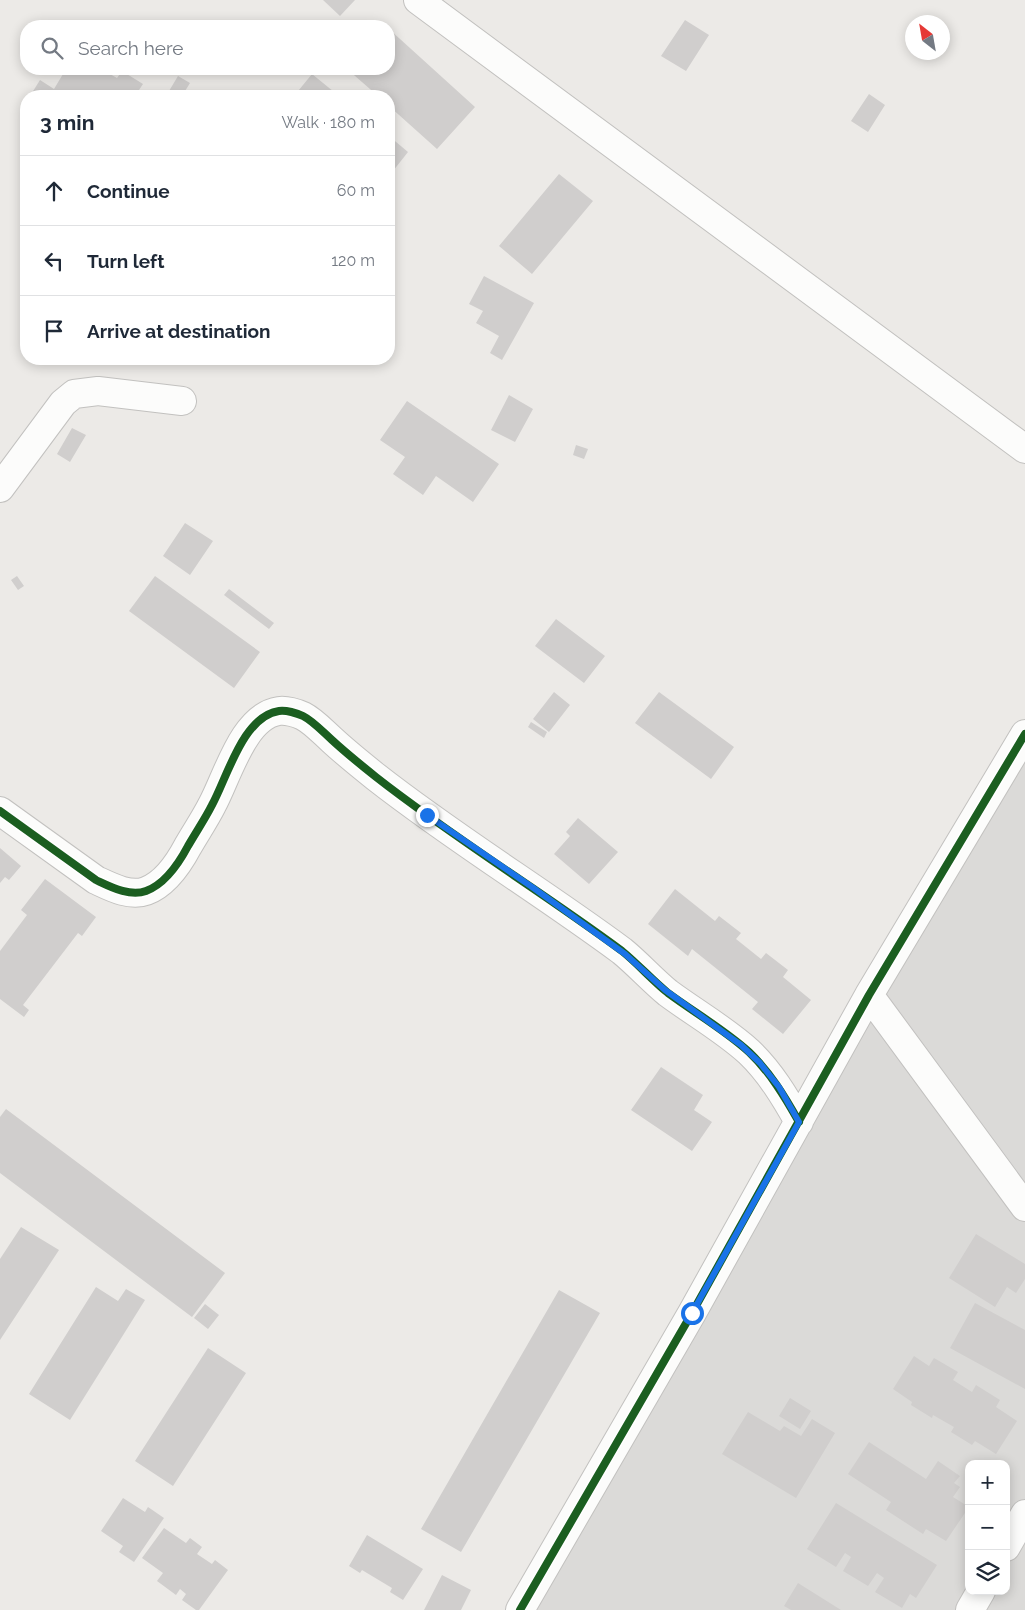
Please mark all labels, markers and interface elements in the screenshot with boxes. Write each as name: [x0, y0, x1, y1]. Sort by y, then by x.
north arrow: [905, 15, 950, 60]
search box: [20, 20, 395, 75]
icon: search: [38, 34, 66, 62]
text: Search here: [78, 37, 184, 59]
text: 3 min: [40, 110, 94, 135]
text: Walk · 180 m: [281, 113, 375, 132]
icon: ahead: [40, 177, 68, 205]
text: Continue: [87, 180, 170, 202]
text: 60 m: [337, 181, 375, 200]
icon: left: [40, 247, 68, 275]
text: Turn left: [87, 250, 164, 272]
text: 120 m: [331, 251, 375, 270]
icon: arrive: [40, 317, 68, 345]
text: Arrive at destination: [87, 320, 271, 342]
route end: [416, 804, 439, 827]
route start: [681, 1302, 704, 1325]
map controls: [965, 1460, 1010, 1595]
button: +: [965, 1460, 1010, 1505]
button: −: [965, 1505, 1010, 1550]
button: layers: [965, 1550, 1010, 1595]

